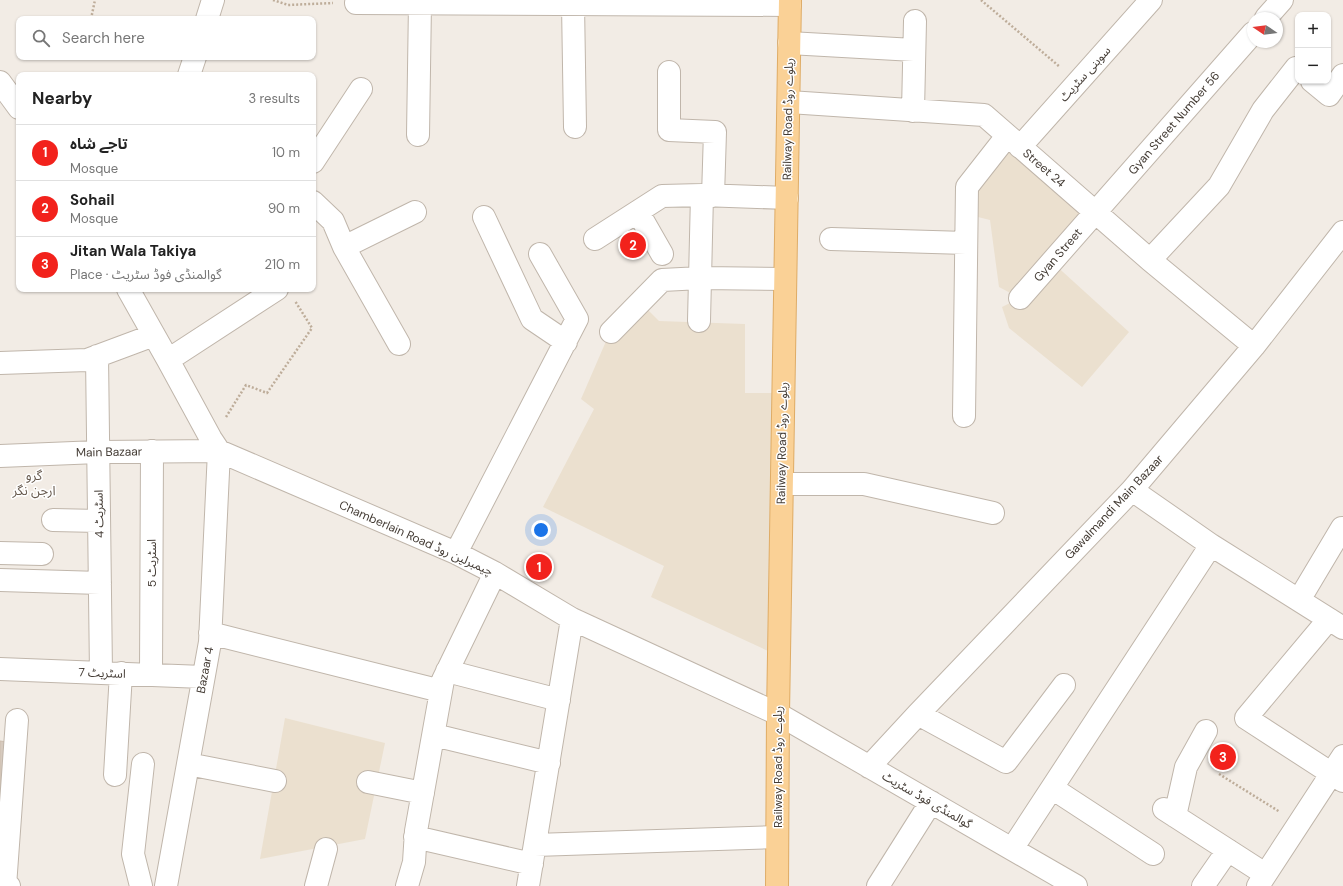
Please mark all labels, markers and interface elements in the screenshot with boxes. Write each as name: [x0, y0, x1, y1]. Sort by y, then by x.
north arrow: [1247, 12, 1283, 48]
map controls: [1295, 12, 1331, 84]
button: +: [1295, 12, 1331, 48]
search box: [16, 16, 316, 60]
icon: search: [30, 27, 52, 49]
text: Search here: [62, 28, 145, 48]
street label: سوہنی سٹریٹ: [1056, 43, 1114, 105]
button: −: [1295, 48, 1331, 84]
street label: Railway Road ریلوے روڈ: [779, 58, 797, 180]
street label: Gyan Street Number 56: [1125, 68, 1223, 178]
text: Nearby: [32, 87, 92, 109]
text: 3 results: [248, 90, 300, 107]
text: تاجے شاہ: [70, 134, 128, 154]
text: 1: [43, 144, 47, 161]
text: 10 m: [272, 144, 300, 161]
street label: Street 24: [1019, 145, 1069, 191]
text: Mosque: [70, 160, 118, 177]
text: Sohail: [70, 190, 114, 210]
text: 2: [41, 200, 49, 217]
text: 90 m: [268, 200, 300, 217]
text: Mosque: [70, 210, 118, 227]
street label: Gyan Street: [1030, 225, 1086, 285]
pin: 2: [620, 230, 646, 260]
text: Jitan Wala Takiya: [70, 241, 196, 261]
text: 3: [41, 256, 49, 273]
text: 210 m: [265, 256, 300, 273]
text: Place · گوالمنڈی فوڈ سٹریٹ: [70, 266, 222, 283]
street label: Railway Road ریلوے روڈ: [773, 382, 791, 504]
street label: Main Bazaar: [76, 443, 143, 461]
street label: Gawalmandi Main Bazaar: [1061, 451, 1167, 563]
district label: گرو ارجن نگر: [11, 467, 56, 499]
street label: اسٹریٹ 4: [91, 490, 107, 538]
street label: Chamberlain Road چیمبرلین روڈ: [337, 497, 495, 579]
your location: [531, 520, 551, 540]
street label: اسٹریٹ 5: [144, 539, 160, 587]
pin: 1: [526, 552, 552, 582]
street label: Bazaar 4: [193, 645, 217, 695]
street label: اسٹریٹ 7: [78, 664, 126, 682]
street label: Railway Road ریلوے روڈ: [770, 706, 786, 828]
pin: 3: [1210, 742, 1236, 772]
street label: گوالمنڈی فوڈ سٹریٹ: [879, 768, 976, 833]

